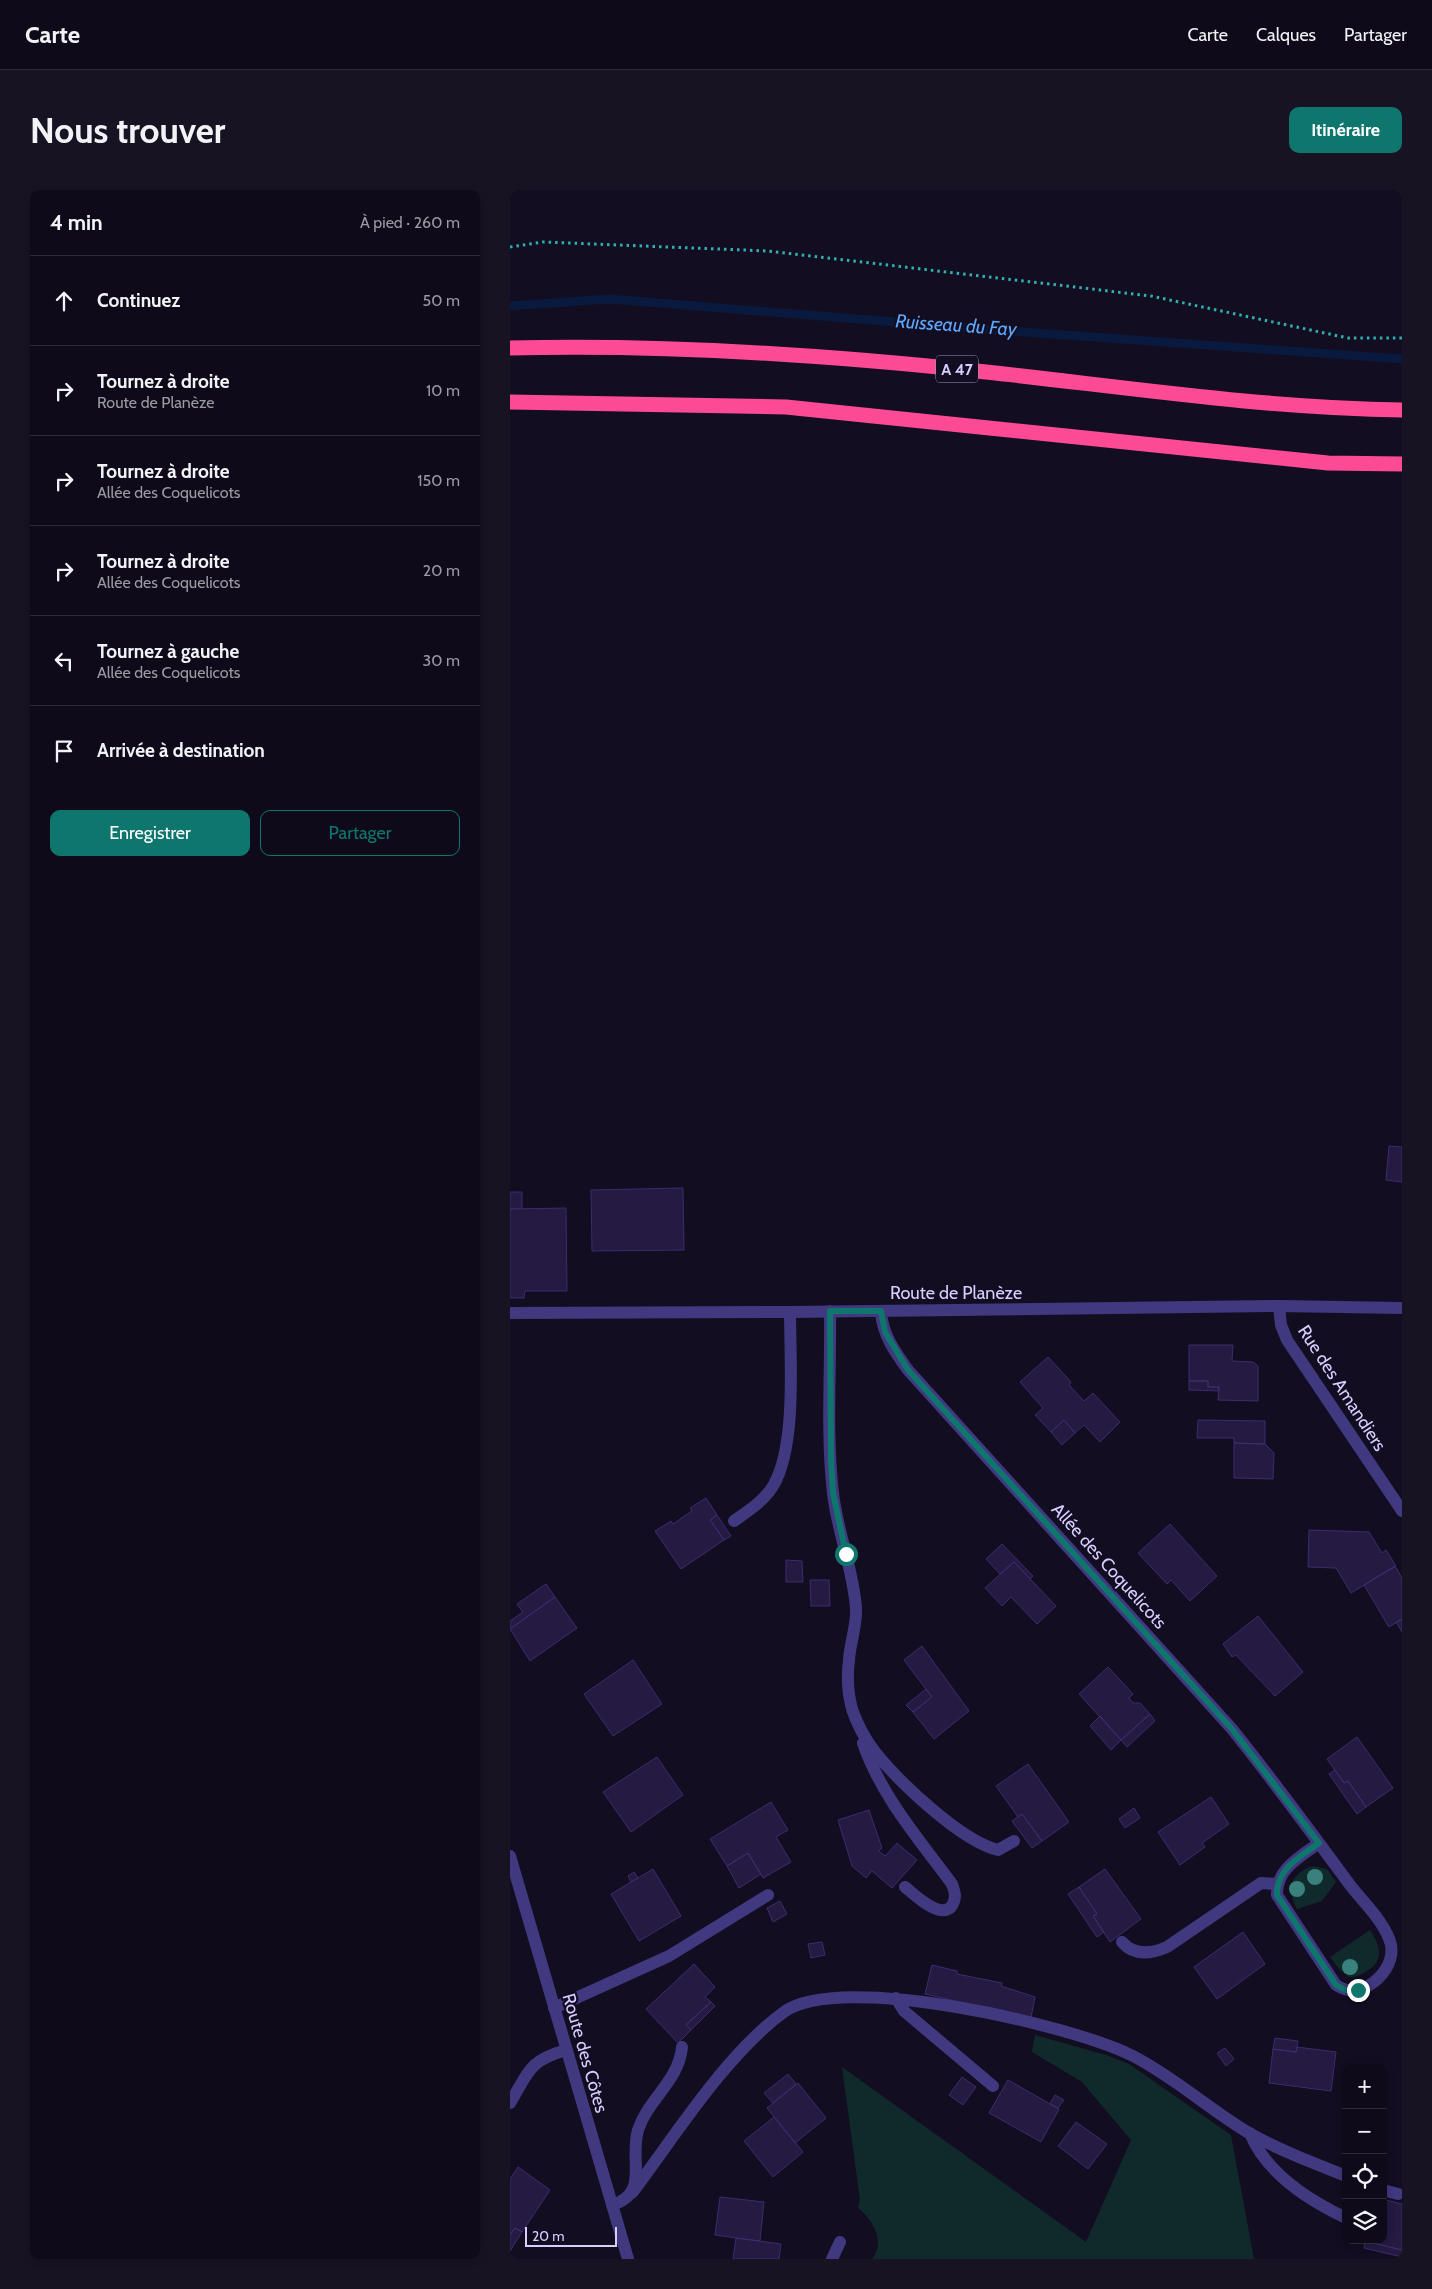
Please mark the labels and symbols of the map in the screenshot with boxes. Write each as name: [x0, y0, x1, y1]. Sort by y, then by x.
water label: Ruisseau du Fay: [895, 309, 1019, 341]
road number: A 47: [936, 355, 978, 382]
street label: Route de Planèze: [890, 1282, 1022, 1304]
street label: Rue des Amandiers: [1293, 1321, 1391, 1455]
street label: Allée des Coquelicots: [1047, 1499, 1171, 1633]
route start: [835, 1543, 858, 1566]
route end: [1347, 1979, 1370, 2002]
street label: Route des Côtes: [557, 1991, 613, 2115]
scale bar: [525, 2224, 618, 2247]

